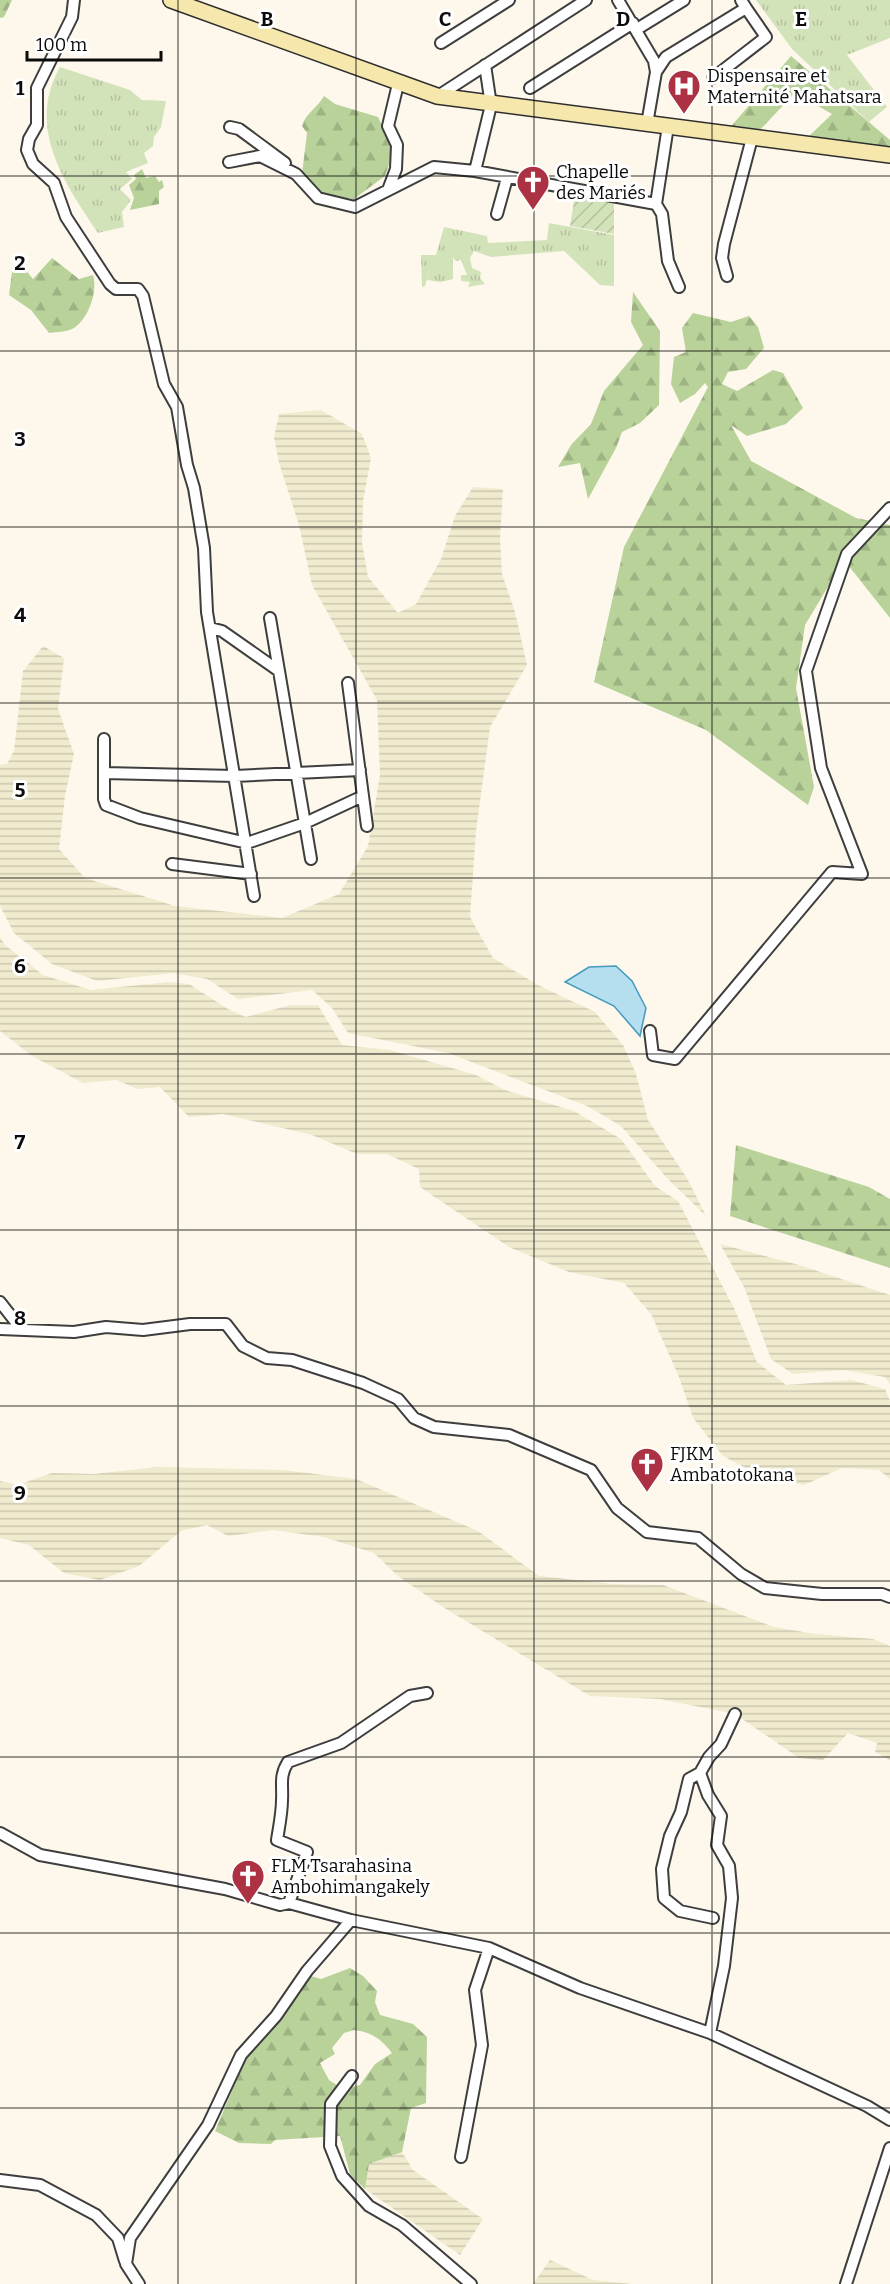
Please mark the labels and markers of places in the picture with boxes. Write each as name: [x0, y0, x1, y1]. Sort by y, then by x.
place label: Dispensaire et Maternité Mahatsara: [707, 65, 882, 108]
hospital icon: Dispensaire et Maternité Mahatsara: [666, 68, 702, 115]
place label: Chapelle des Mariés: [556, 161, 646, 204]
church icon: Chapelle des Mariés: [515, 164, 551, 211]
place label: FJKM Ambatotokana: [670, 1443, 794, 1486]
church icon: FJKM Ambatotokana: [629, 1446, 665, 1493]
place label: FLM Tsarahasina Ambohimangakely: [271, 1855, 430, 1898]
church icon: FLM Tsarahasina Ambohimangakely: [230, 1858, 266, 1905]

